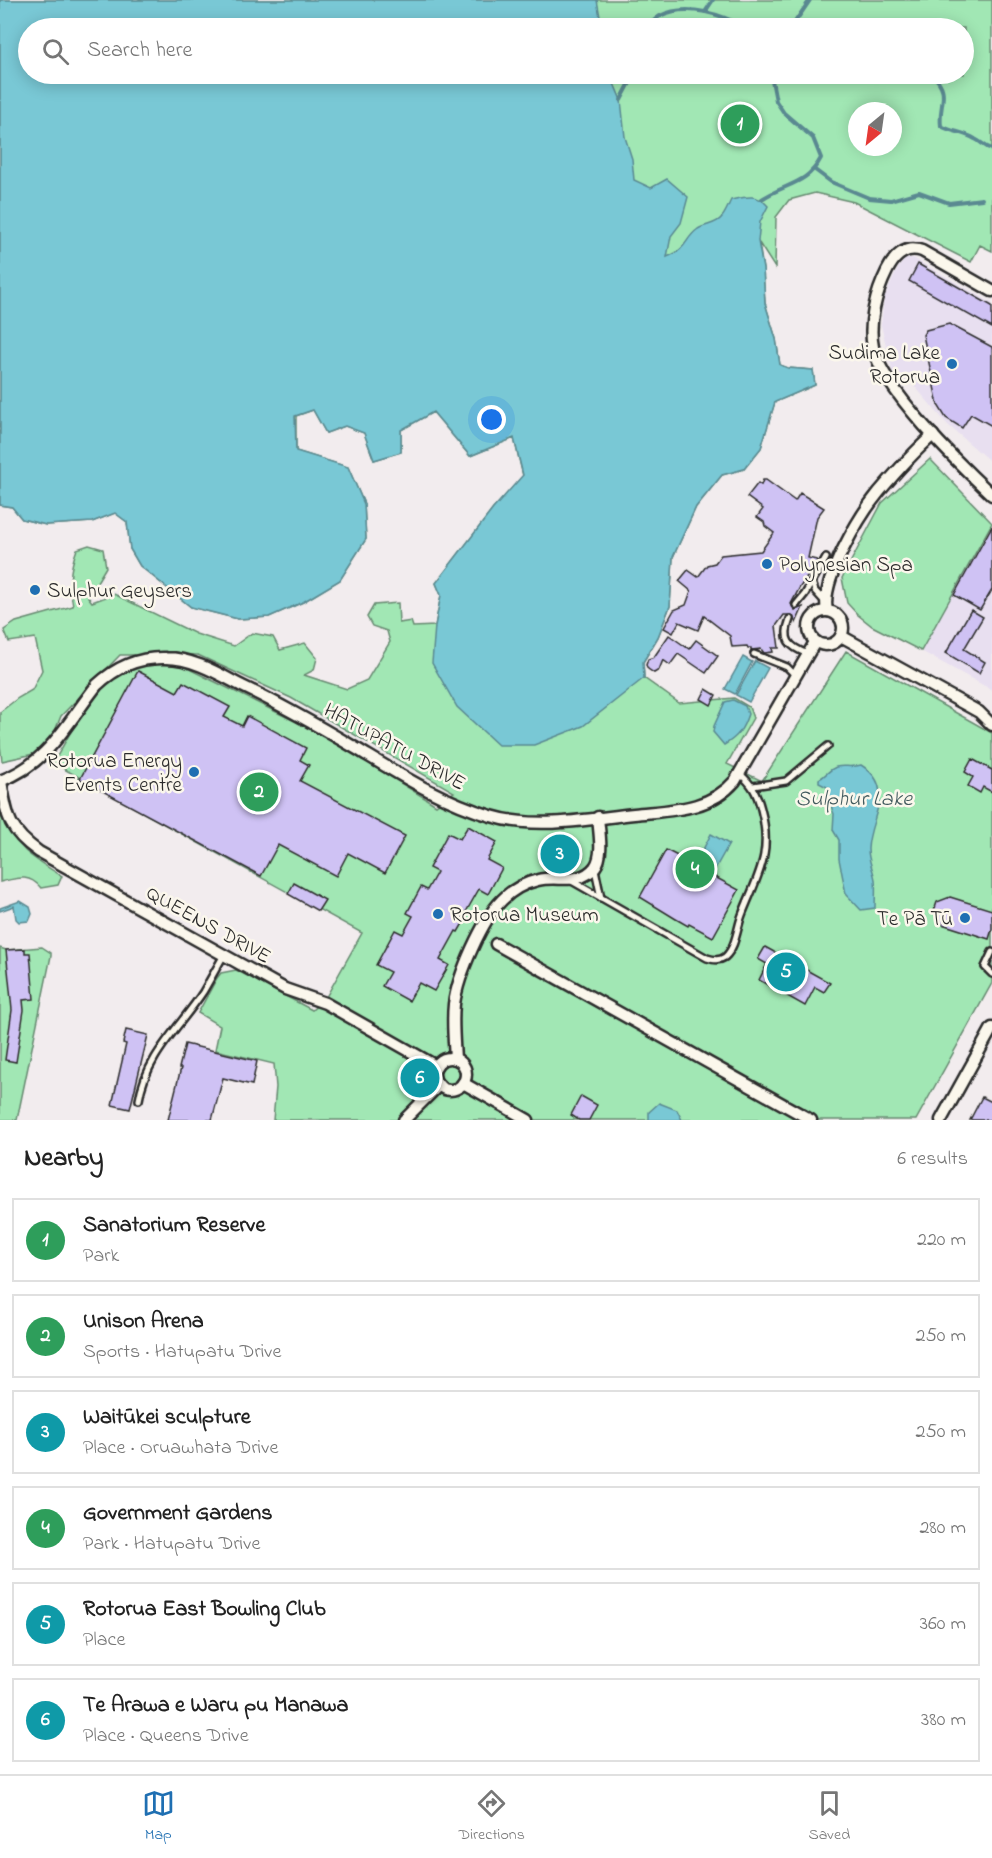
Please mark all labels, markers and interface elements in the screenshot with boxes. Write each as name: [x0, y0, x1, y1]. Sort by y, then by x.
search box: [18, 18, 974, 84]
icon: search: [39, 35, 72, 68]
text: Search here: [87, 35, 192, 67]
pin: 1: [720, 102, 760, 146]
north arrow: [848, 102, 902, 156]
place label: Sudima Lake Rotorua: [828, 339, 941, 393]
marker: Sudima Lake Rotorua: [945, 357, 959, 371]
your location: [477, 405, 506, 434]
place label: Polynesian Spa: [779, 551, 913, 583]
marker: Polynesian Spa: [760, 557, 774, 571]
place label: Sulphur Geysers: [47, 577, 192, 609]
marker: Sulphur Geysers: [28, 583, 42, 597]
street label: HATUPATU DRIVE: [318, 696, 470, 799]
place label: Rotorua Energy Events Centre: [46, 747, 183, 801]
marker: Rotorua Energy Events Centre: [187, 765, 201, 779]
pin: 2: [240, 770, 278, 814]
water label: Sulphur Lake: [796, 784, 913, 816]
pin: 3: [540, 832, 580, 876]
pin: 4: [676, 846, 714, 892]
street label: QUEENS DRIVE: [140, 879, 276, 972]
place label: Rotorua Museum: [450, 901, 599, 931]
place label: Te Pā Tū: [877, 905, 953, 935]
marker: Rotorua Museum: [431, 907, 445, 921]
marker: Te Pā Tū: [958, 911, 972, 925]
pin: 5: [766, 950, 806, 994]
pin: 6: [400, 1056, 440, 1100]
text: Nearby: [24, 1140, 103, 1178]
text: 6 results: [897, 1145, 968, 1174]
text: Sanatorium Reserve: [83, 1210, 265, 1242]
text: 1: [42, 1226, 49, 1255]
text: 220 m: [917, 1226, 966, 1255]
text: Park: [83, 1242, 119, 1271]
text: Unison Arena: [83, 1306, 204, 1338]
text: 2: [41, 1322, 50, 1351]
text: 250 m: [915, 1322, 966, 1351]
text: Sports · Hatupatu Drive: [83, 1338, 282, 1367]
text: Waitūkei sculpture: [83, 1402, 251, 1434]
text: 3: [41, 1418, 50, 1447]
text: 250 m: [915, 1418, 966, 1447]
text: Place · Oruawhata Drive: [83, 1434, 278, 1463]
text: Government Gardens: [83, 1498, 272, 1530]
text: 4: [41, 1514, 50, 1543]
text: 280 m: [919, 1514, 966, 1543]
text: Park · Hatupatu Drive: [83, 1530, 260, 1559]
text: Rotorua East Bowling Club: [83, 1594, 326, 1626]
text: 5: [40, 1610, 51, 1639]
text: 360 m: [920, 1610, 966, 1639]
text: Place: [83, 1626, 125, 1655]
text: Te Arawa e Waru pu Manawa: [83, 1690, 348, 1722]
text: 6: [41, 1706, 50, 1735]
text: 380 m: [921, 1706, 966, 1735]
text: Place · Queens Drive: [83, 1722, 249, 1751]
tab: Map: [142, 1787, 175, 1847]
tab: Directions: [458, 1787, 525, 1847]
tab: Saved: [808, 1787, 850, 1847]

